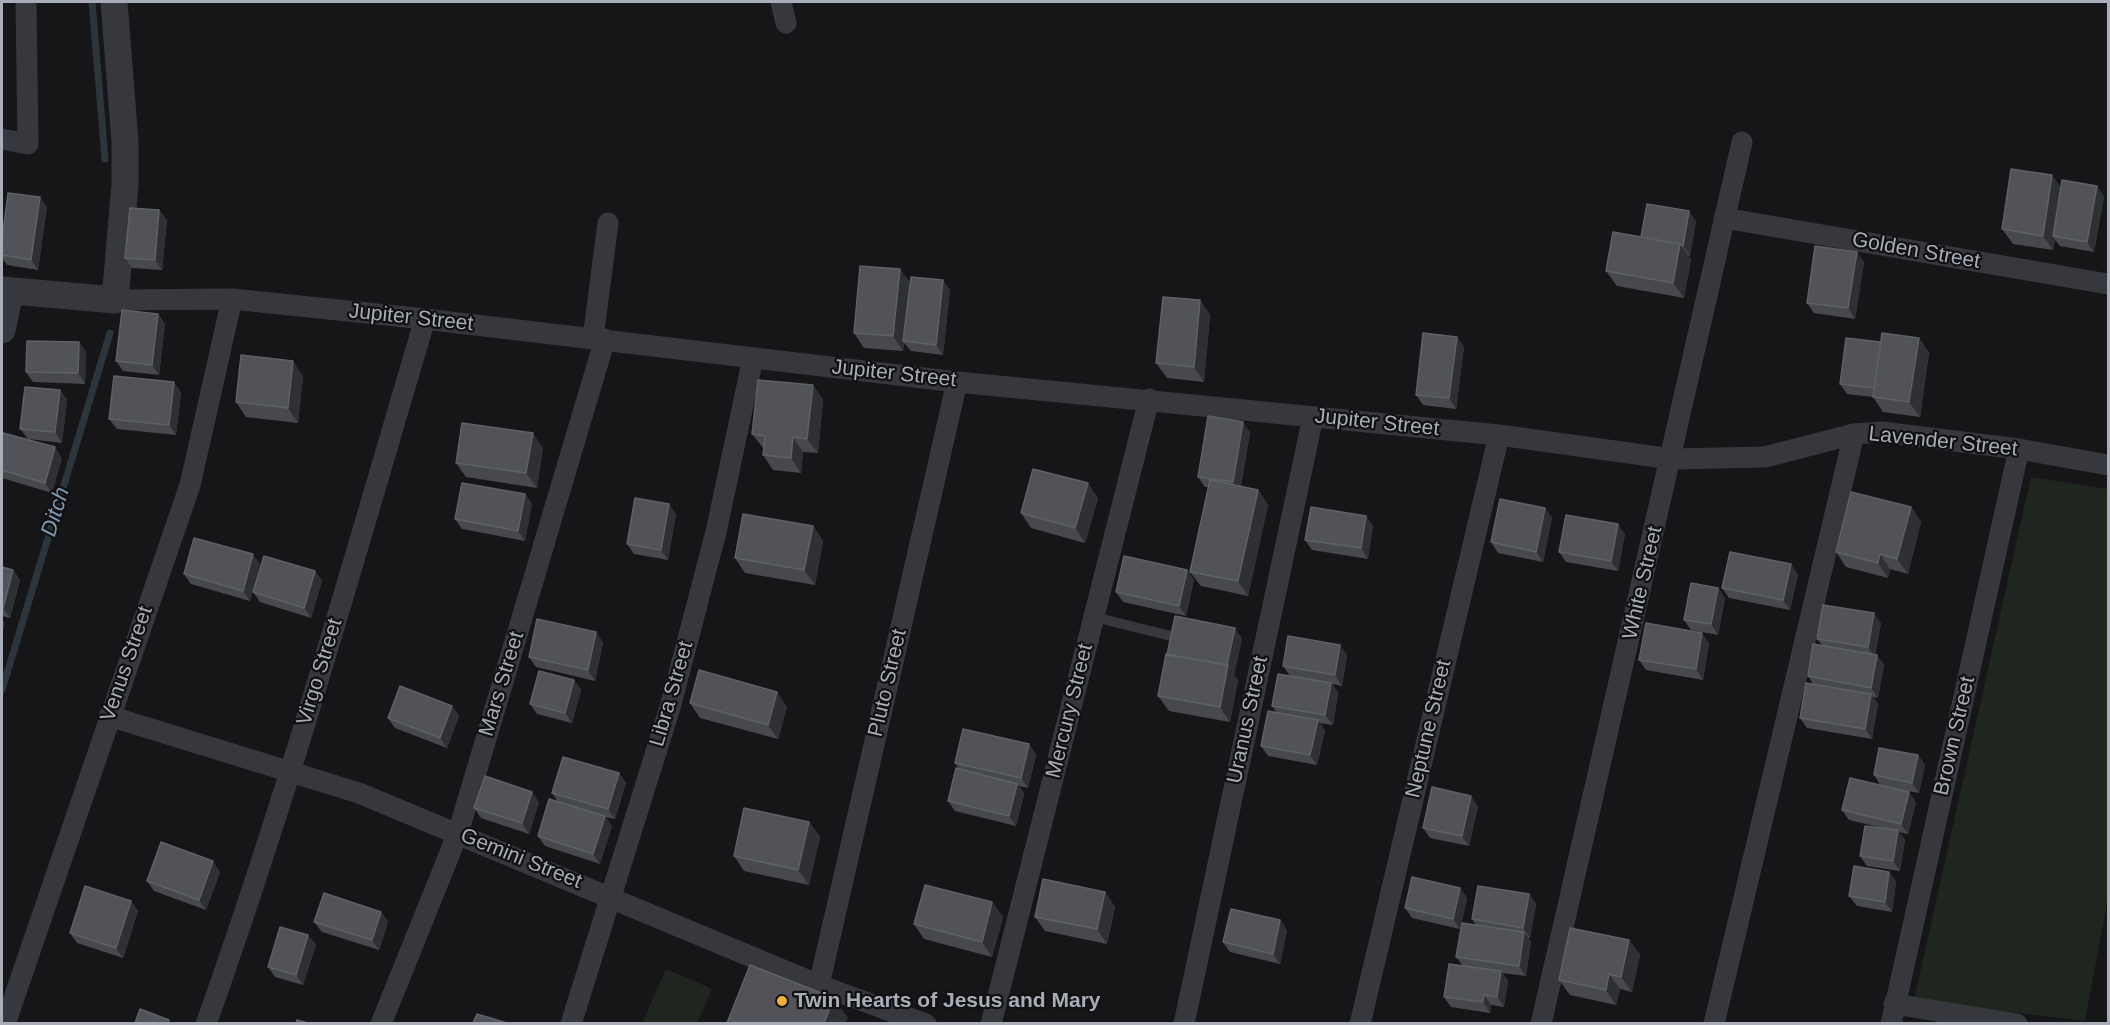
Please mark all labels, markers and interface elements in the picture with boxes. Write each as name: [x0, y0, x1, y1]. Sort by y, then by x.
street label: Golden Street: [1850, 227, 1982, 275]
street label: Jupiter Street: [348, 299, 474, 337]
street label: Jupiter Street: [831, 355, 957, 393]
street label: Jupiter Street: [1314, 404, 1440, 442]
street label: Lavender Street: [1867, 422, 2019, 462]
water label: Ditch: [36, 484, 76, 540]
street label: White Street: [1618, 524, 1668, 642]
street label: Venus Street: [96, 603, 158, 725]
street label: Virgo Street: [292, 615, 348, 729]
street label: Pluto Street: [863, 627, 913, 739]
street label: Mars Street: [474, 628, 530, 740]
street label: Libra Street: [645, 638, 699, 750]
street label: Mercury Street: [1041, 641, 1099, 781]
street label: Uranus Street: [1222, 654, 1274, 786]
street label: Neptune Street: [1401, 657, 1457, 801]
street label: Brown Street: [1929, 674, 1981, 798]
street label: Gemini Street: [457, 823, 585, 895]
place label: Twin Hearts of Jesus and Mary: [794, 988, 1101, 1014]
marker: Twin Hearts of Jesus and Mary: [775, 994, 789, 1008]

